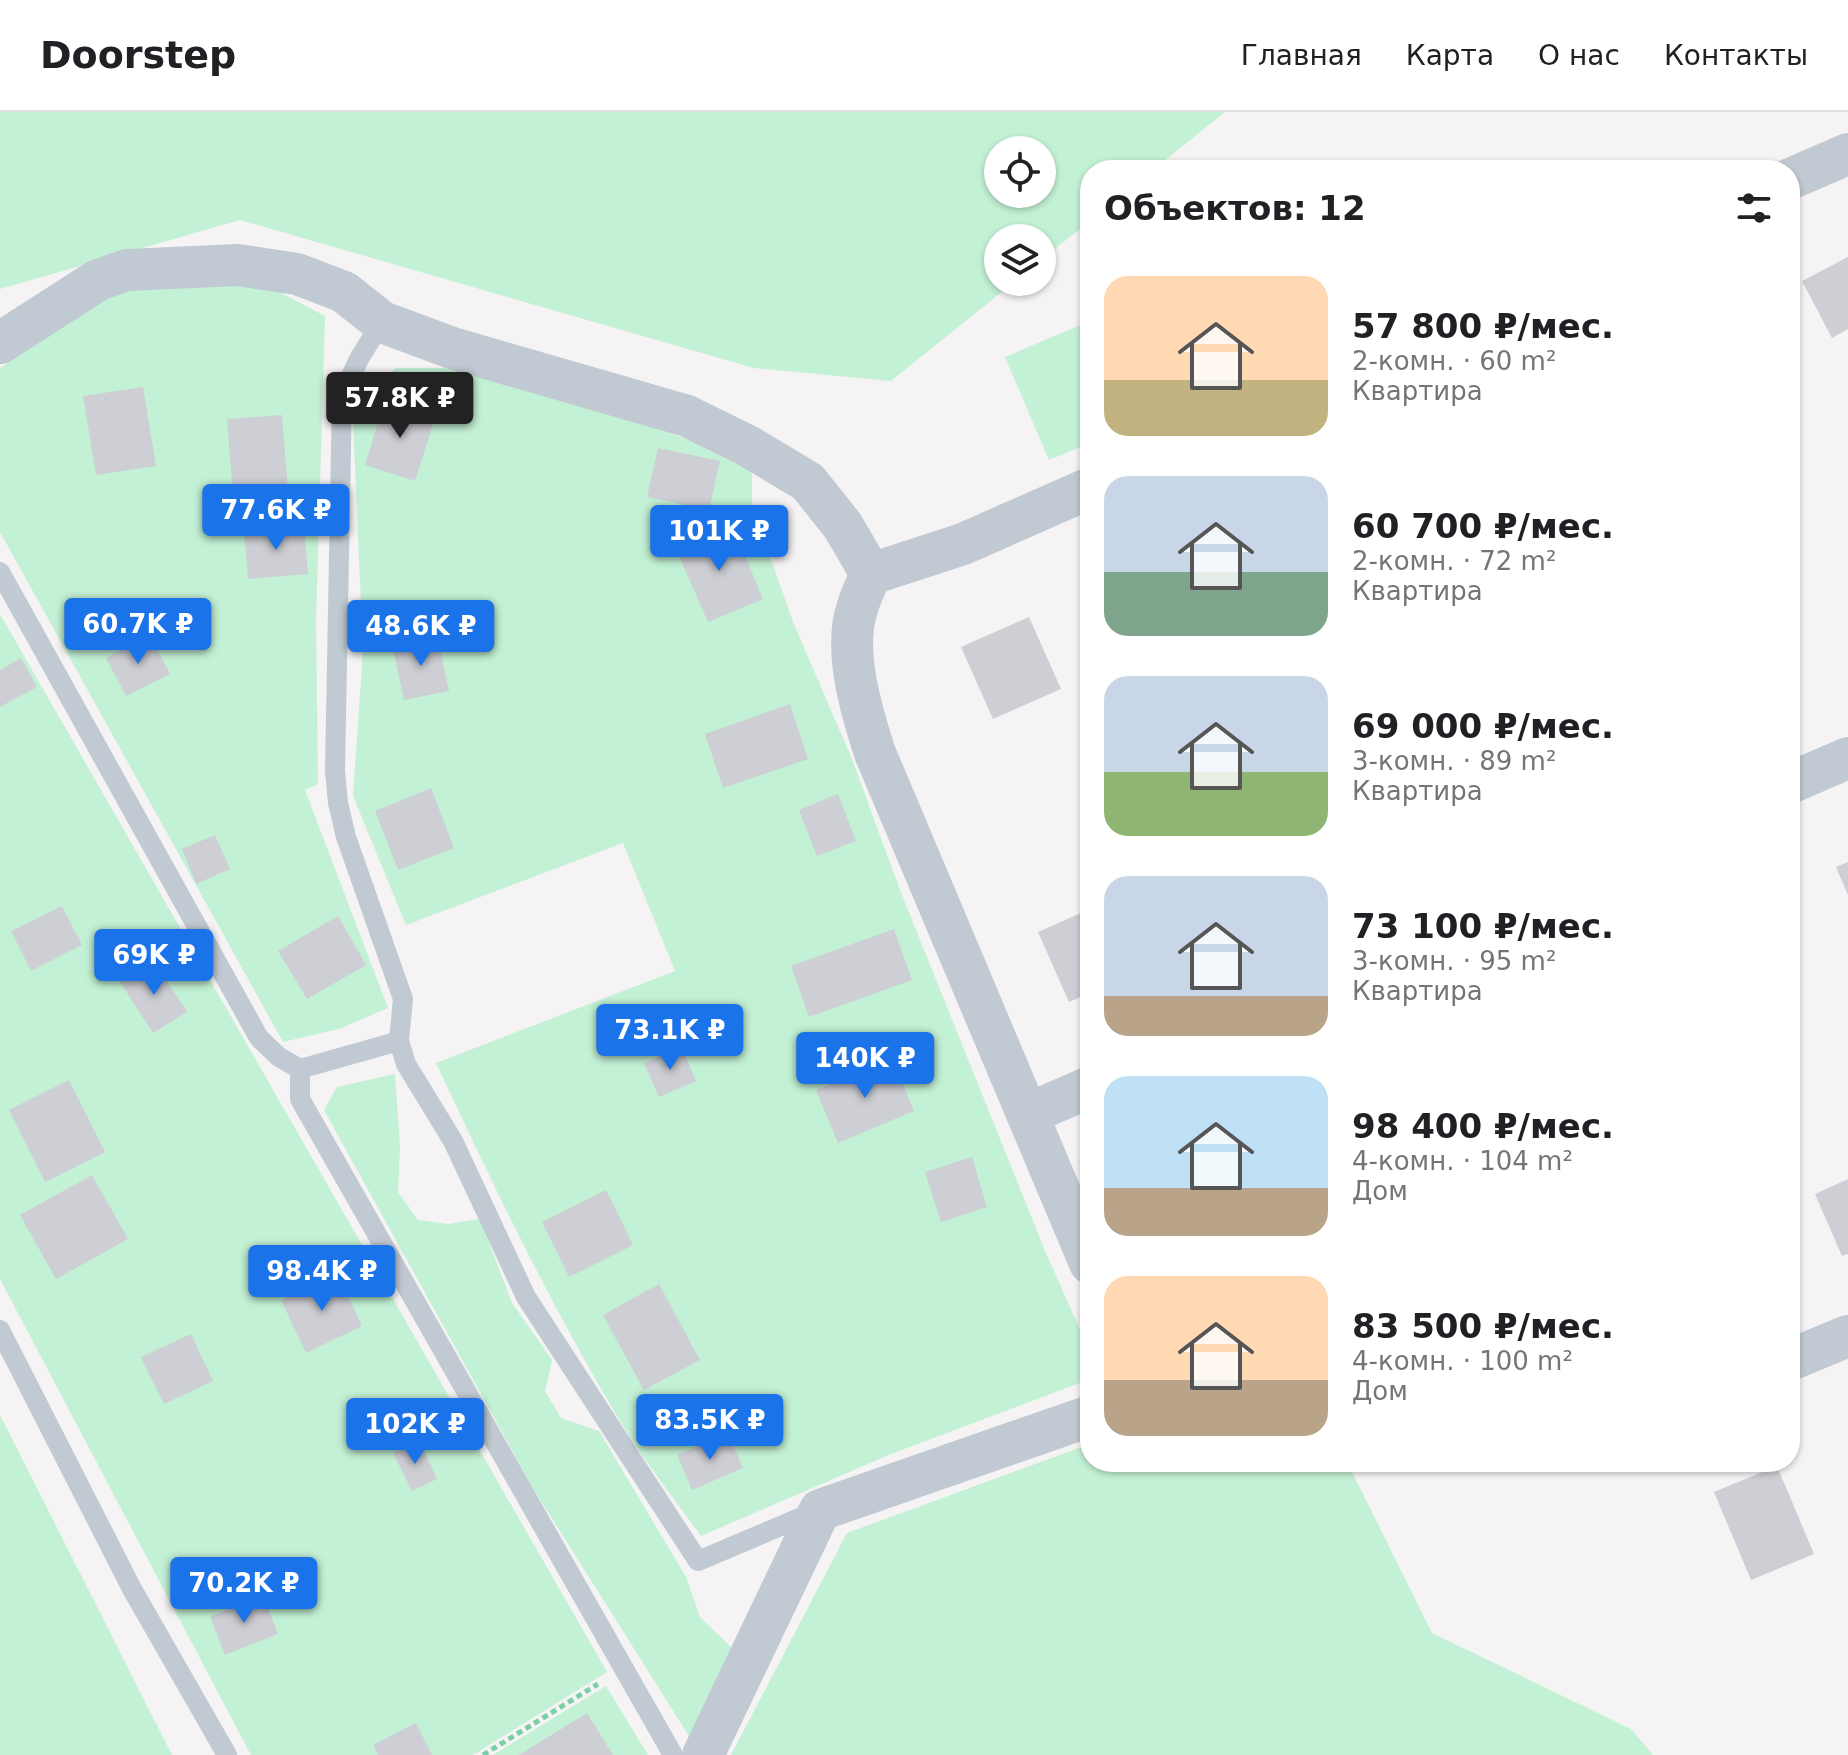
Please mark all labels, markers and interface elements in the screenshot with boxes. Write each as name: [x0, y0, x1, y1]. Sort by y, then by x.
text: Doorstep: [40, 33, 236, 77]
text: Главная: [1241, 39, 1362, 72]
text: Карта: [1406, 39, 1494, 72]
text: О нас: [1538, 39, 1620, 72]
text: Контакты: [1664, 39, 1808, 72]
map controls: [984, 136, 1056, 296]
button: locate: [984, 136, 1056, 208]
icon: filters: [1732, 186, 1776, 230]
text: Объектов: 12: [1104, 188, 1366, 228]
button: layers: [984, 224, 1056, 296]
text: 57 800 ₽/мес.: [1352, 306, 1614, 346]
icon: home: [1168, 308, 1264, 404]
text: 2-комн. · 60 m²: [1352, 346, 1556, 376]
pin: 57.8K ₽: [326, 372, 474, 440]
text: Квартира: [1352, 376, 1483, 406]
text: 57.8K ₽: [344, 383, 456, 413]
pin: 77.6K ₽: [202, 484, 350, 552]
text: 77.6K ₽: [220, 495, 332, 525]
pin: 101K ₽: [654, 505, 784, 573]
text: 60 700 ₽/мес.: [1352, 506, 1614, 546]
icon: home: [1168, 508, 1264, 604]
text: 101K ₽: [668, 516, 770, 546]
text: 2-комн. · 72 m²: [1352, 546, 1556, 576]
text: Квартира: [1352, 576, 1483, 606]
pin: 60.7K ₽: [64, 598, 212, 666]
pin: 48.6K ₽: [347, 600, 495, 668]
text: 60.7K ₽: [82, 609, 194, 639]
text: 48.6K ₽: [365, 611, 477, 641]
text: 69 000 ₽/мес.: [1352, 706, 1614, 746]
icon: home: [1168, 708, 1264, 804]
text: 3-комн. · 89 m²: [1352, 746, 1556, 776]
text: Квартира: [1352, 776, 1483, 806]
text: 73 100 ₽/мес.: [1352, 906, 1614, 946]
icon: home: [1168, 908, 1264, 1004]
pin: 69K ₽: [98, 929, 210, 997]
text: 69K ₽: [112, 940, 196, 970]
text: 3-комн. · 95 m²: [1352, 946, 1556, 976]
text: Квартира: [1352, 976, 1483, 1006]
pin: 73.1K ₽: [596, 1004, 744, 1072]
text: 73.1K ₽: [614, 1015, 726, 1045]
pin: 140K ₽: [800, 1032, 930, 1100]
text: 140K ₽: [814, 1043, 916, 1073]
text: 98 400 ₽/мес.: [1352, 1106, 1614, 1146]
icon: home: [1168, 1108, 1264, 1204]
text: 4-комн. · 104 m²: [1352, 1146, 1573, 1176]
text: Дом: [1352, 1176, 1408, 1206]
pin: 98.4K ₽: [248, 1245, 396, 1313]
text: 98.4K ₽: [266, 1256, 378, 1286]
text: 83 500 ₽/мес.: [1352, 1306, 1614, 1346]
icon: home: [1168, 1308, 1264, 1404]
text: 4-комн. · 100 m²: [1352, 1346, 1573, 1376]
text: Дом: [1352, 1376, 1408, 1406]
pin: 83.5K ₽: [636, 1394, 784, 1462]
pin: 102K ₽: [350, 1398, 480, 1466]
text: 83.5K ₽: [654, 1405, 766, 1435]
text: 102K ₽: [364, 1409, 466, 1439]
pin: 70.2K ₽: [170, 1557, 318, 1625]
text: 70.2K ₽: [188, 1568, 300, 1598]

